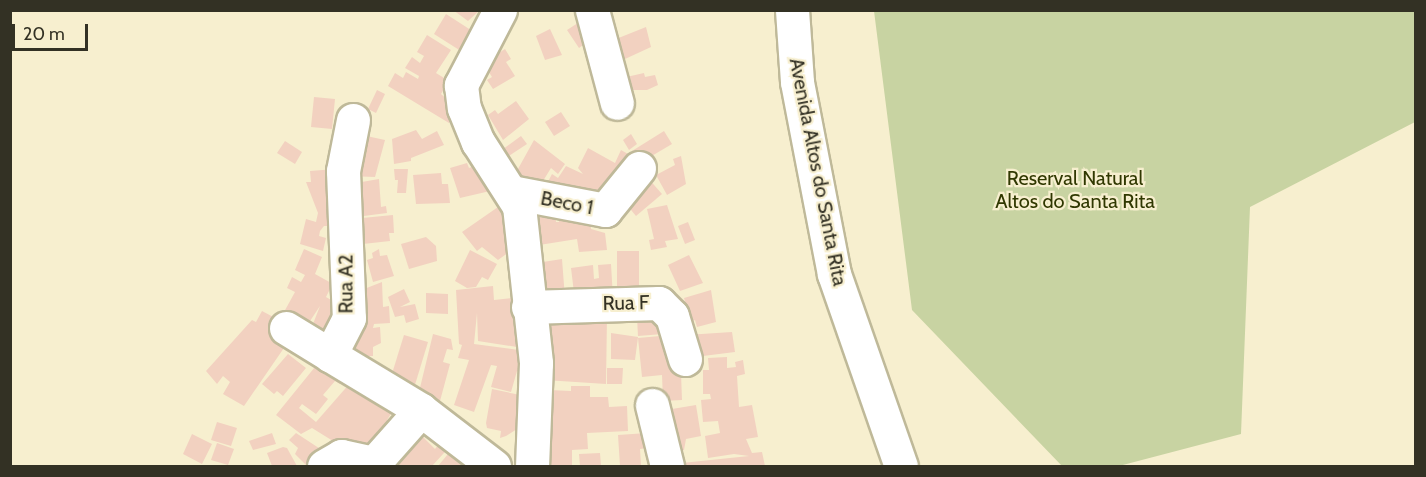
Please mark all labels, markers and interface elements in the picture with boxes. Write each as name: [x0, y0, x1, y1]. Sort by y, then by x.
scale bar: [15, 12, 92, 50]
text: 20 m: [23, 23, 65, 45]
street label: Avenida Altos do Santa Rita: [784, 56, 852, 288]
park label: Reserval Natural Altos do Santa Rita: [995, 166, 1155, 213]
street label: Beco 1: [539, 186, 595, 220]
street label: Rua A2: [334, 254, 358, 314]
street label: Rua F: [602, 291, 650, 315]

